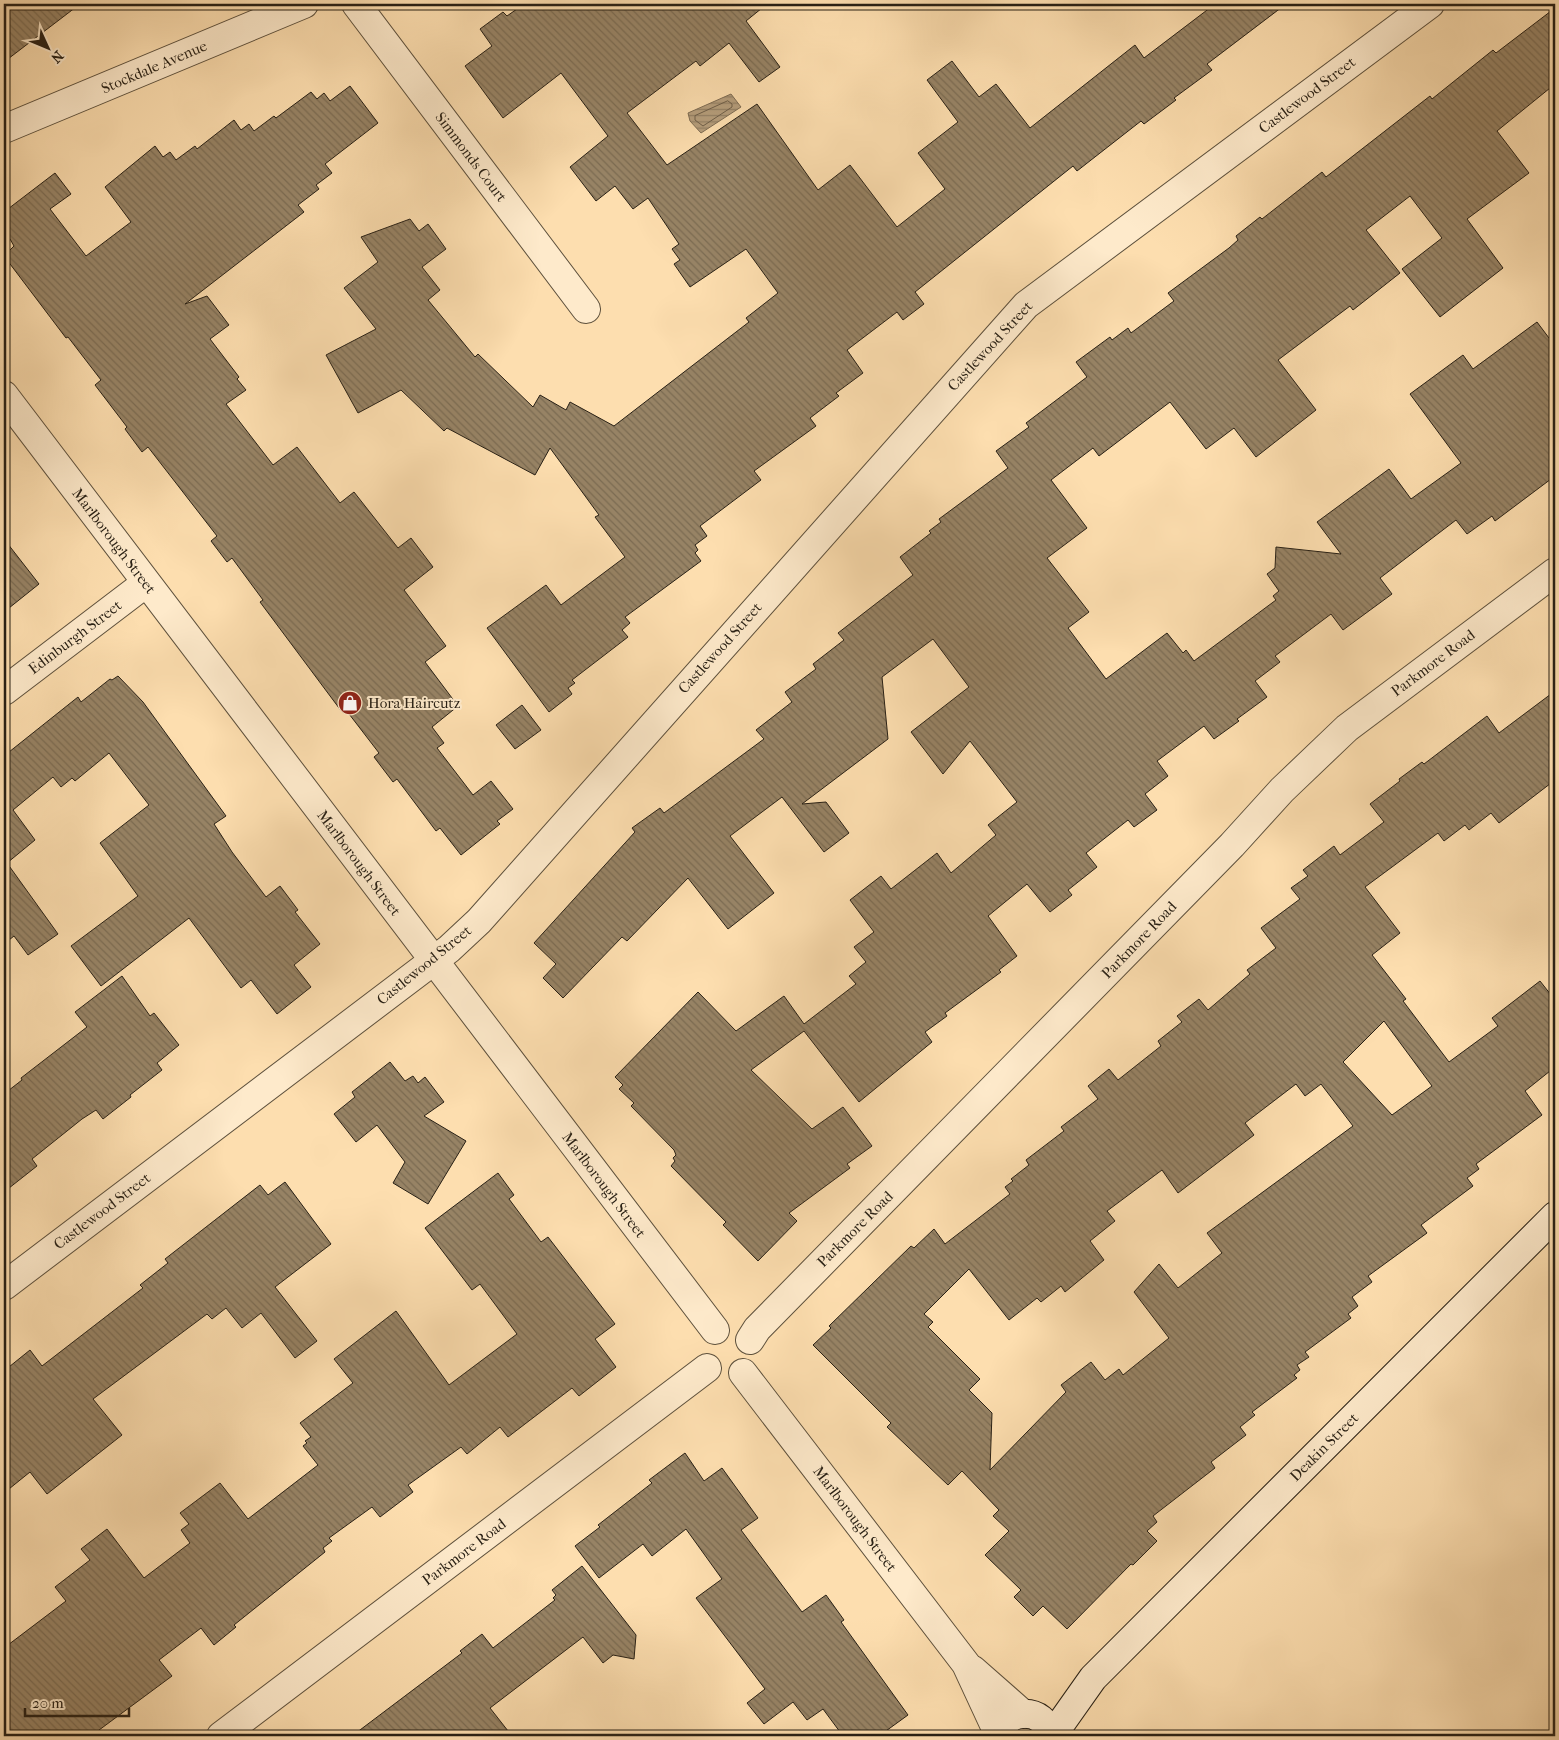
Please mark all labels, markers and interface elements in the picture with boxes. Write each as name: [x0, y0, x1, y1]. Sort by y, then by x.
north arrow: [22, 22, 72, 72]
street label: Stockdale Avenue: [98, 36, 210, 97]
text: N: [47, 47, 67, 67]
street label: Castlewood Street: [1255, 52, 1359, 137]
street label: Simmonds Court: [431, 108, 511, 206]
street label: Castlewood Street: [944, 297, 1037, 395]
street label: Marlborough Street: [68, 485, 160, 598]
street label: Edinburgh Street: [25, 596, 126, 678]
street label: Castlewood Street: [674, 598, 766, 697]
street label: Parkmore Road: [1388, 625, 1479, 700]
shop icon: Hora Haircutz: [337, 690, 363, 716]
place label: Hora Haircutz: [368, 694, 461, 712]
street label: Marlborough Street: [313, 807, 405, 920]
street label: Parkmore Road: [1098, 897, 1181, 982]
street label: Castlewood Street: [373, 921, 475, 1009]
street label: Marlborough Street: [558, 1129, 650, 1242]
street label: Castlewood Street: [50, 1168, 154, 1253]
street label: Parkmore Road: [813, 1187, 897, 1271]
street label: Deakin Street: [1286, 1409, 1362, 1485]
street label: Marlborough Street: [809, 1463, 901, 1576]
street label: Parkmore Road: [419, 1514, 510, 1589]
scale bar: [25, 1685, 129, 1717]
text: 20 m: [32, 1694, 64, 1712]

